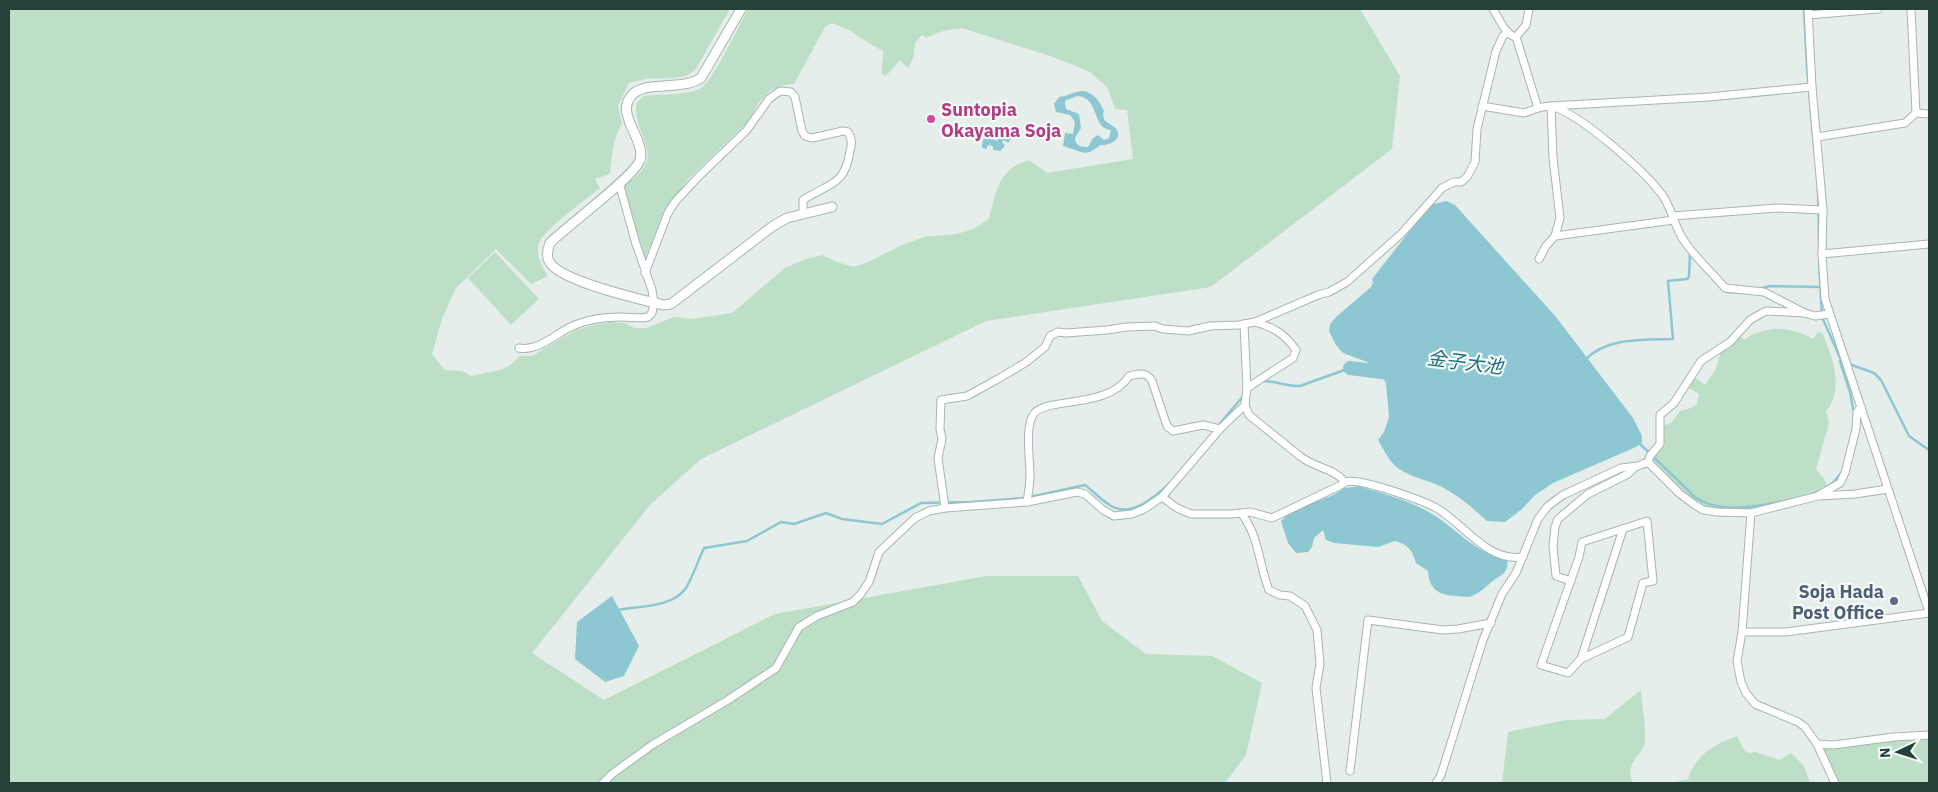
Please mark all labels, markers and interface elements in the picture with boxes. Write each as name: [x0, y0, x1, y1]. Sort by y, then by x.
place label: Suntopia Okayama Soja: [941, 98, 1061, 142]
marker: Suntopia Okayama Soja: [925, 113, 937, 125]
water label: 金子大池: [1426, 345, 1506, 379]
place label: Soja Hada Post Office: [1792, 580, 1884, 624]
marker: Soja Hada Post Office: [1888, 595, 1900, 607]
north arrow: [1873, 727, 1923, 777]
text: N: [1876, 747, 1894, 759]

